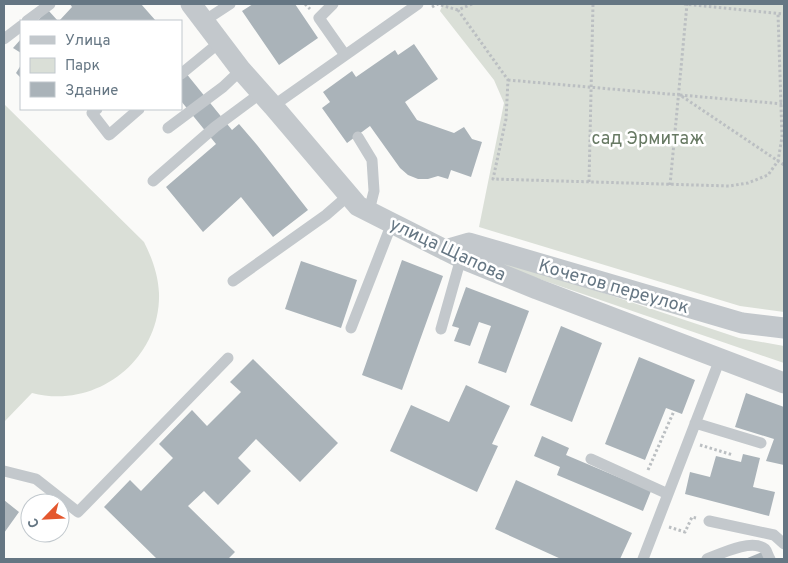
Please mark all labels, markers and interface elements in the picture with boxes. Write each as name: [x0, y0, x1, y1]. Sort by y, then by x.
legend: [20, 20, 182, 110]
text: Улица: [65, 32, 110, 51]
text: Парк: [65, 57, 100, 76]
text: Здание: [65, 82, 118, 101]
park label: сад Эрмитаж: [592, 128, 704, 151]
street label: улица Щапова: [386, 213, 509, 287]
street label: Кочетов переулок: [536, 255, 692, 320]
north arrow: [20, 493, 70, 543]
text: С: [25, 515, 44, 530]

